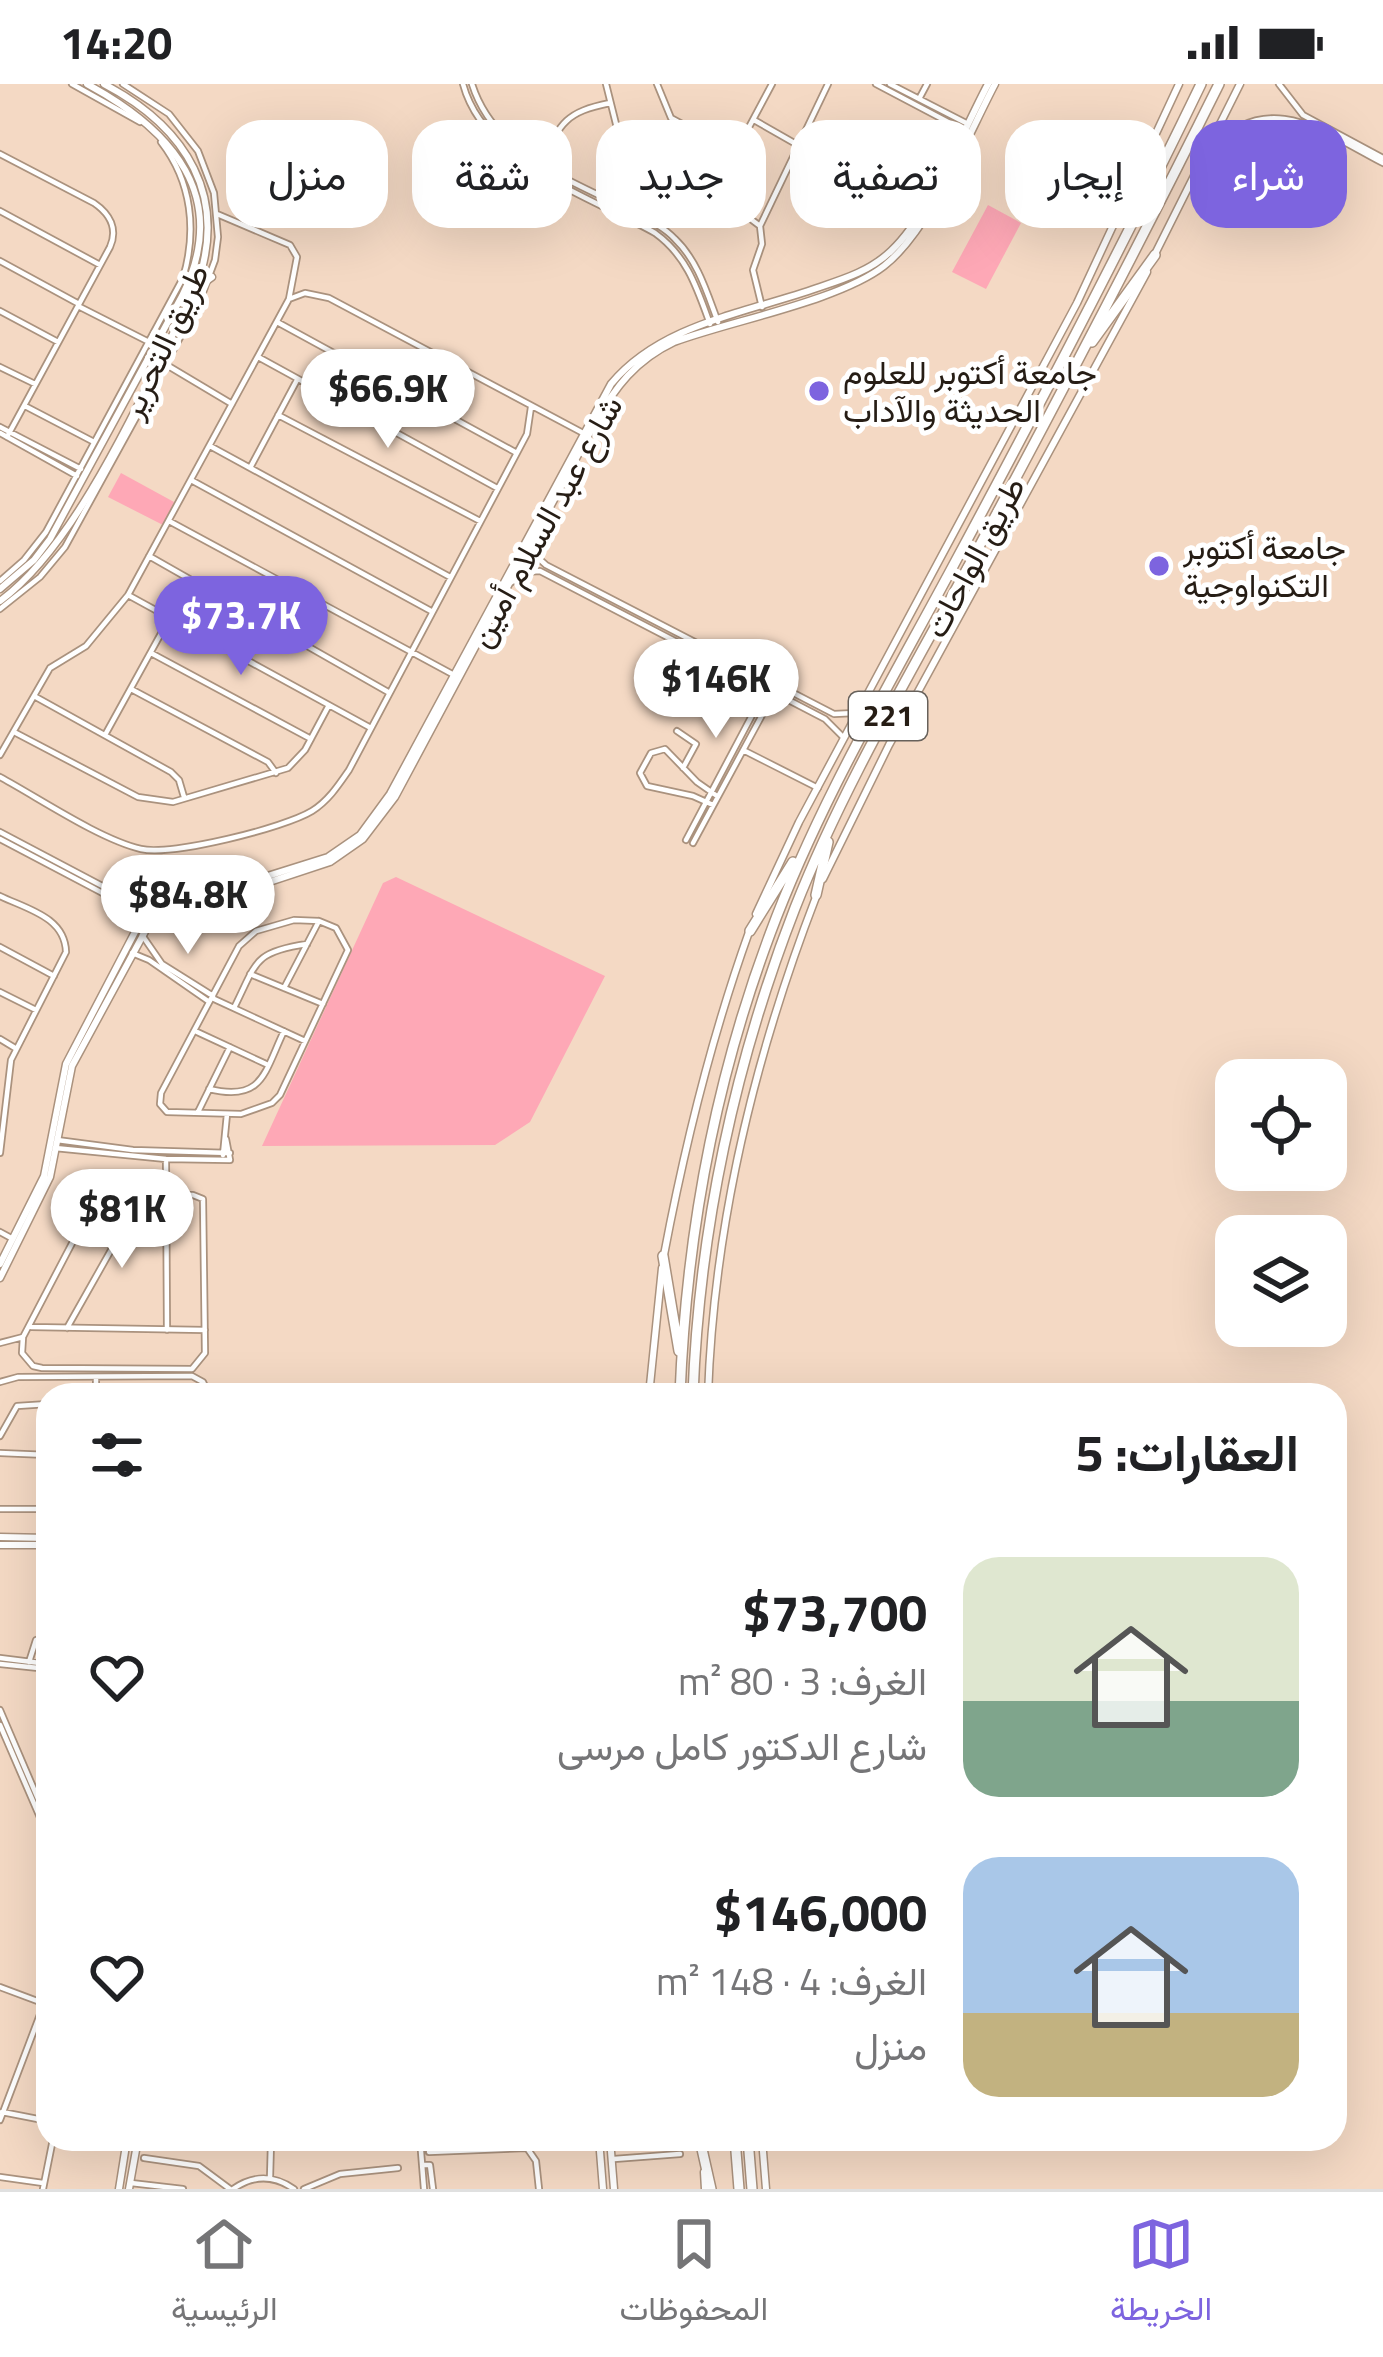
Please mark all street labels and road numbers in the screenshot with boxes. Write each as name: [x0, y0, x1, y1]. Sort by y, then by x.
street label: طريق التحرير: [106, 255, 222, 428]
street label: شارع عبد السلام أمين: [455, 386, 635, 656]
street label: طريق الواحات: [911, 467, 1037, 647]
road number: 221: [849, 692, 927, 740]

